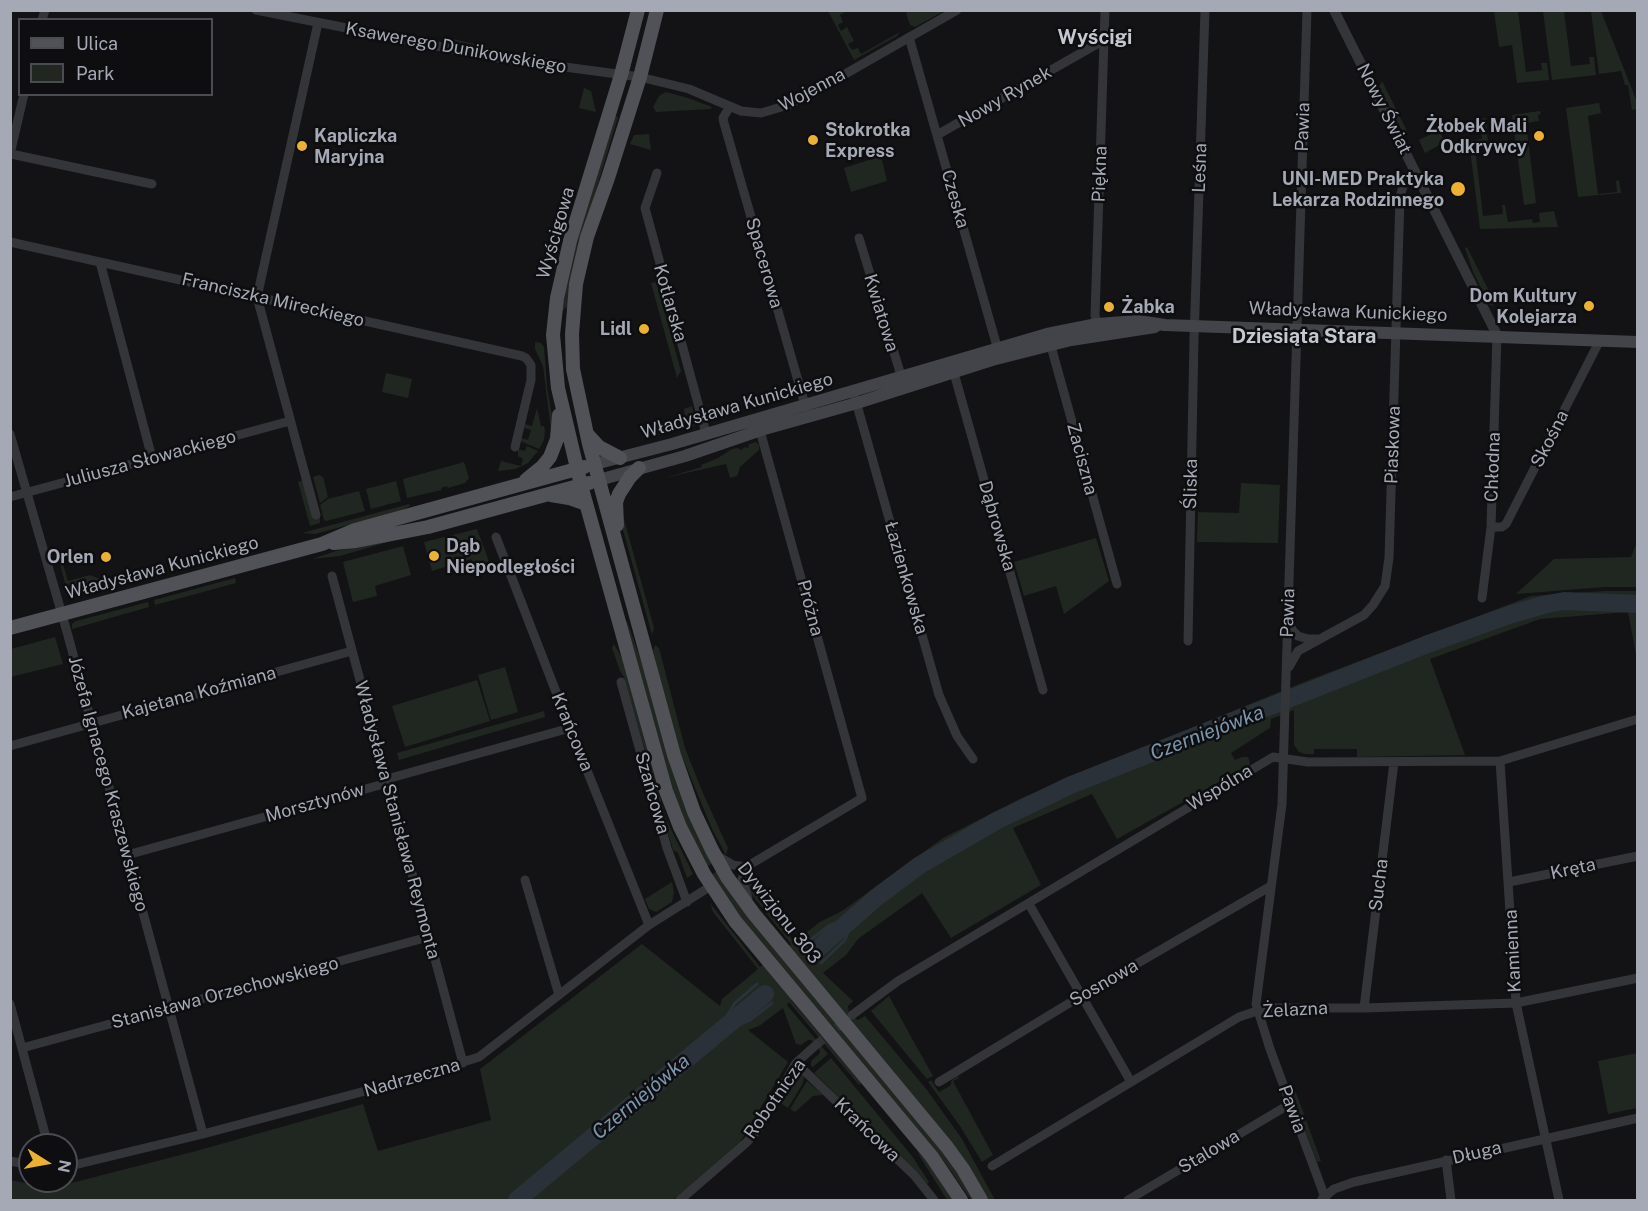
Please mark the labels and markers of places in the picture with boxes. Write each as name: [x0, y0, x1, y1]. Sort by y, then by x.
place label: Żłobek Mali Odkrywcy: [1425, 115, 1527, 158]
place label: Stokrotka Express: [825, 119, 910, 162]
place label: Kapliczka Maryjna: [314, 125, 397, 168]
marker: Żłobek Mali Odkrywcy: [1532, 129, 1546, 143]
marker: Stokrotka Express: [806, 133, 820, 147]
marker: Kapliczka Maryjna: [295, 139, 309, 153]
place label: UNI-MED Praktyka Lekarza Rodzinnego: [1272, 168, 1444, 210]
marker: UNI-MED Praktyka Lekarza Rodzinnego: [1449, 180, 1467, 198]
place label: Dom Kultury Kolejarza: [1469, 285, 1577, 328]
place label: Żabka: [1121, 296, 1175, 318]
marker: Dom Kultury Kolejarza: [1582, 299, 1596, 313]
marker: Żabka: [1102, 300, 1116, 314]
place label: Lidl: [600, 318, 632, 340]
marker: Lidl: [637, 322, 651, 336]
place label: Dąb Niepodległości: [446, 535, 575, 578]
place label: Orlen: [47, 546, 94, 568]
marker: Dąb Niepodległości: [427, 549, 441, 563]
marker: Orlen: [99, 550, 113, 564]

